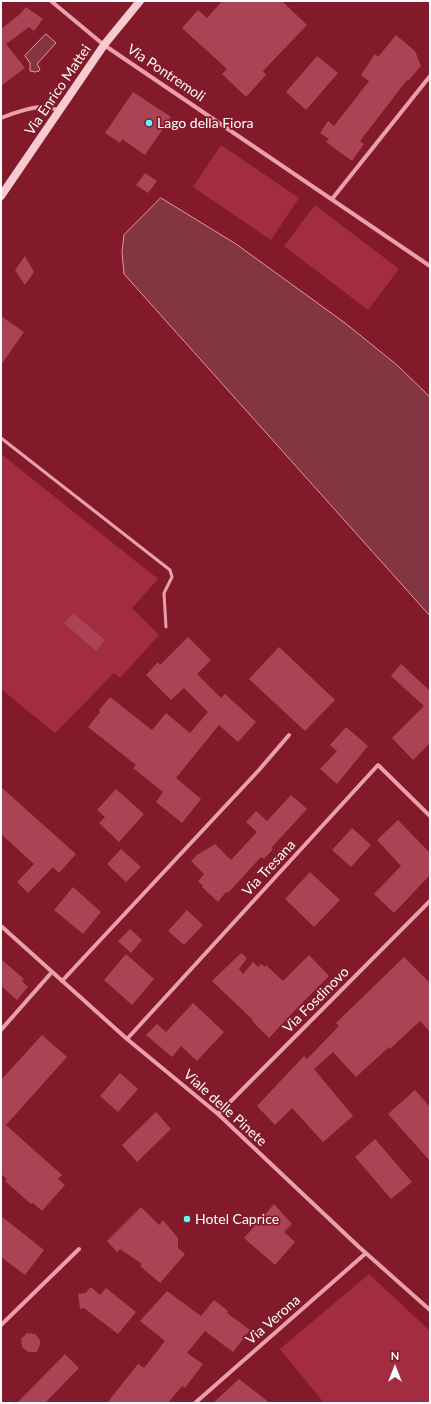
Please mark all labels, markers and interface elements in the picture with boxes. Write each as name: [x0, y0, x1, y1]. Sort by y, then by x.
street label: Via Pontremoli: [124, 41, 208, 105]
street label: Via Enrico Mattei: [22, 42, 94, 138]
place label: Lago della Fiora: [157, 115, 253, 131]
marker: Lago della Fiora: [144, 118, 154, 128]
street label: Via Tresana: [239, 837, 299, 899]
street label: Via Fosdinovo: [280, 964, 352, 1036]
street label: Viale delle Pinete: [180, 1066, 270, 1150]
place label: Hotel Caprice: [195, 1211, 279, 1227]
marker: Hotel Caprice: [182, 1214, 192, 1224]
street label: Via Verona: [242, 1292, 304, 1348]
north arrow: [375, 1348, 415, 1388]
text: N: [391, 1349, 399, 1362]

